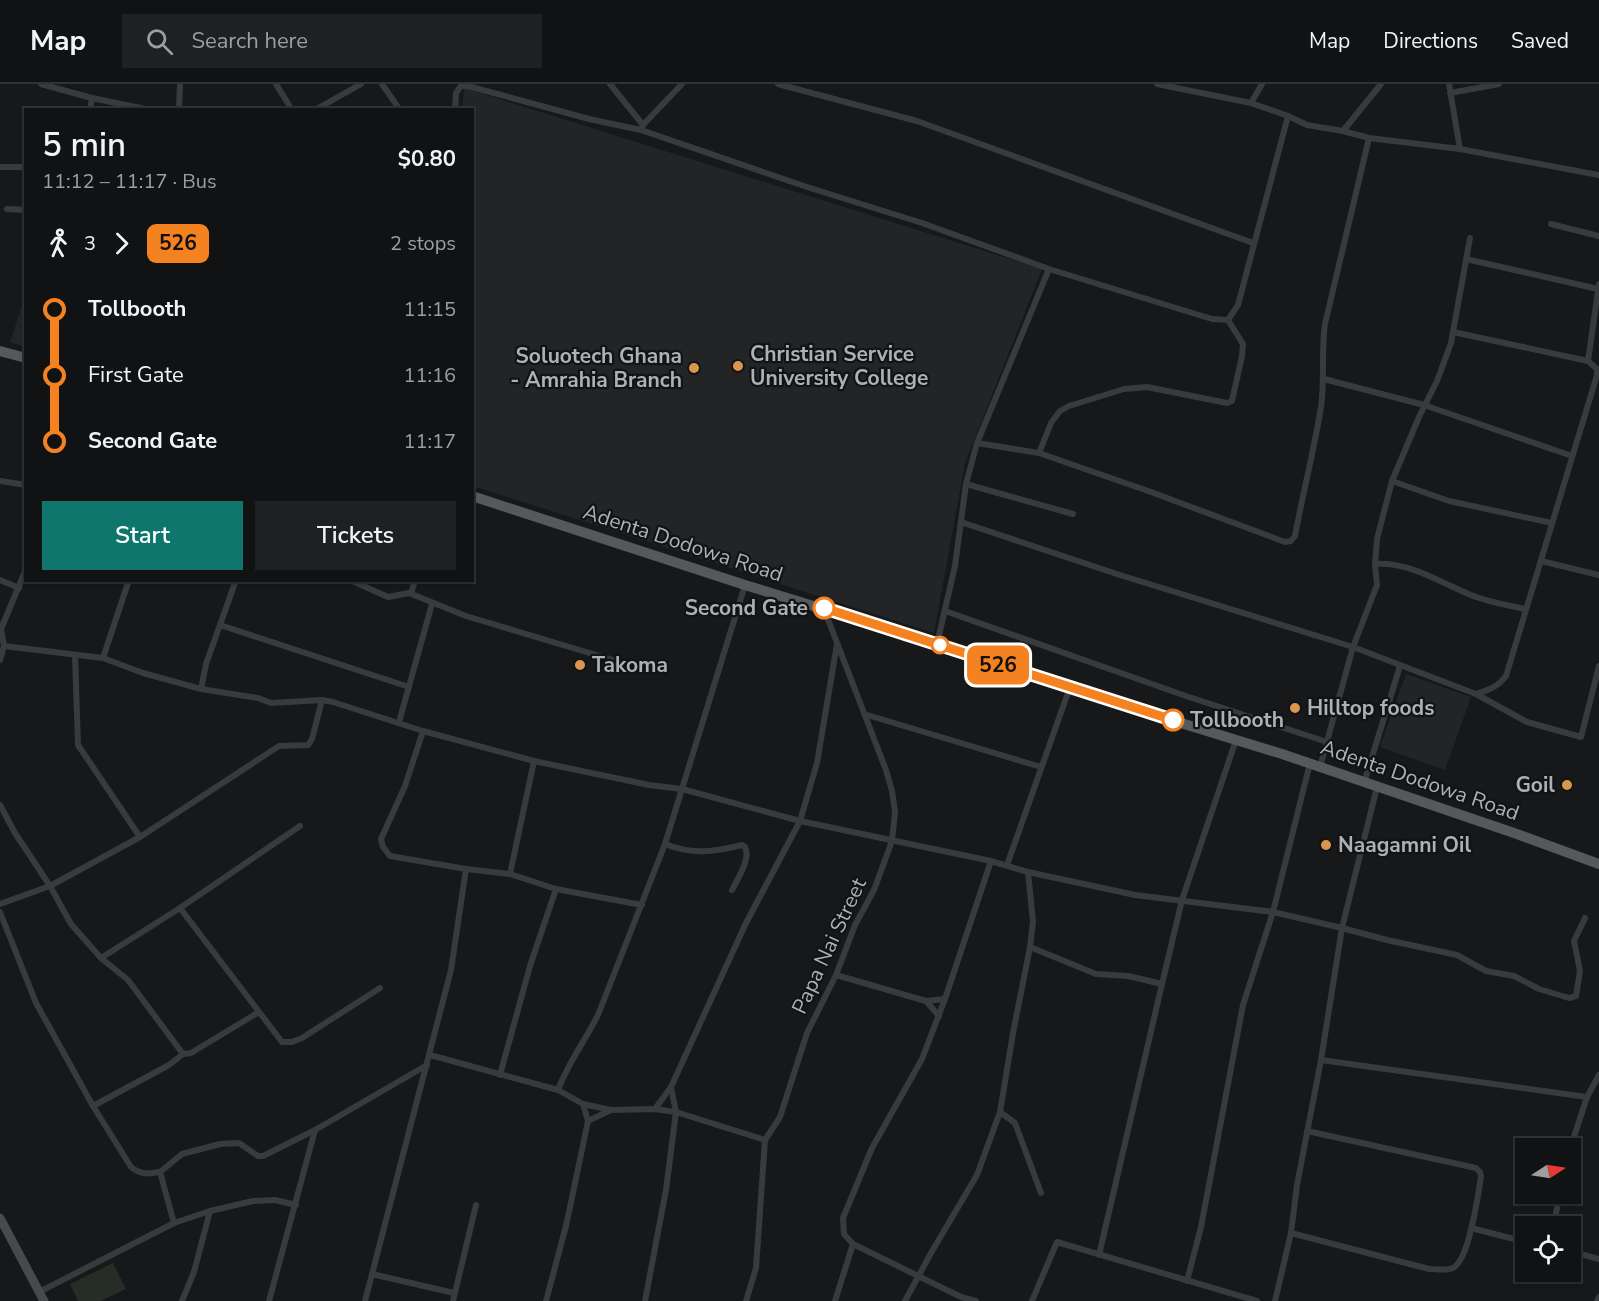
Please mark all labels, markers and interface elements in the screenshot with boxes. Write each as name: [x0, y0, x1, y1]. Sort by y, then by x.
search box: [122, 14, 542, 68]
text: Map: [30, 22, 86, 60]
icon: search: [143, 25, 176, 58]
text: Search here: [191, 26, 308, 56]
text: Map: [1309, 27, 1350, 55]
text: Directions: [1383, 27, 1478, 55]
text: Saved: [1511, 27, 1569, 55]
text: 5 min: [42, 123, 126, 168]
text: $0.80: [398, 144, 456, 174]
text: 11:12 – 11:17 · Bus: [42, 168, 217, 195]
icon: walk: [42, 227, 75, 260]
icon: forward: [105, 227, 138, 260]
text: 526: [159, 229, 197, 257]
text: 3: [84, 230, 96, 257]
text: 2 stops: [390, 230, 456, 257]
text: Tollbooth: [88, 294, 186, 324]
text: 11:15: [403, 296, 456, 323]
place label: Christian Service University College: [750, 340, 928, 392]
place label: Soluotech Ghana - Amrahia Branch: [510, 342, 682, 394]
marker: Christian Service University College: [731, 359, 745, 373]
text: First Gate: [88, 360, 184, 390]
marker: Soluotech Ghana - Amrahia Branch: [687, 361, 701, 375]
text: 11:16: [403, 362, 456, 389]
text: Second Gate: [88, 426, 217, 456]
text: 11:17: [403, 428, 456, 455]
street label: Adenta Dodowa Road: [580, 498, 786, 588]
button: Start: [42, 501, 243, 570]
button: Tickets: [255, 501, 456, 570]
place label: Second Gate: [685, 594, 808, 622]
marker: Second Gate: [813, 597, 835, 619]
unlabelled marker: [931, 636, 949, 654]
line badge: 526: [964, 646, 1032, 684]
place label: Takoma: [592, 651, 668, 679]
text: 526: [979, 651, 1017, 679]
marker: Takoma: [573, 658, 587, 672]
place label: Hilltop foods: [1307, 694, 1434, 722]
marker: Hilltop foods: [1288, 701, 1302, 715]
place label: Tollbooth: [1190, 706, 1284, 734]
marker: Tollbooth: [1162, 709, 1184, 731]
street label: Adenta Dodowa Road: [1317, 733, 1523, 827]
place label: Goil: [1515, 771, 1555, 799]
marker: Goil: [1560, 778, 1574, 792]
place label: Naagamni Oil: [1338, 831, 1471, 859]
marker: Naagamni Oil: [1319, 838, 1333, 852]
street label: Papa Nai Street: [785, 873, 873, 1018]
north arrow: [1515, 1138, 1581, 1204]
map controls: [1515, 1138, 1581, 1282]
button: locate: [1515, 1216, 1581, 1282]

